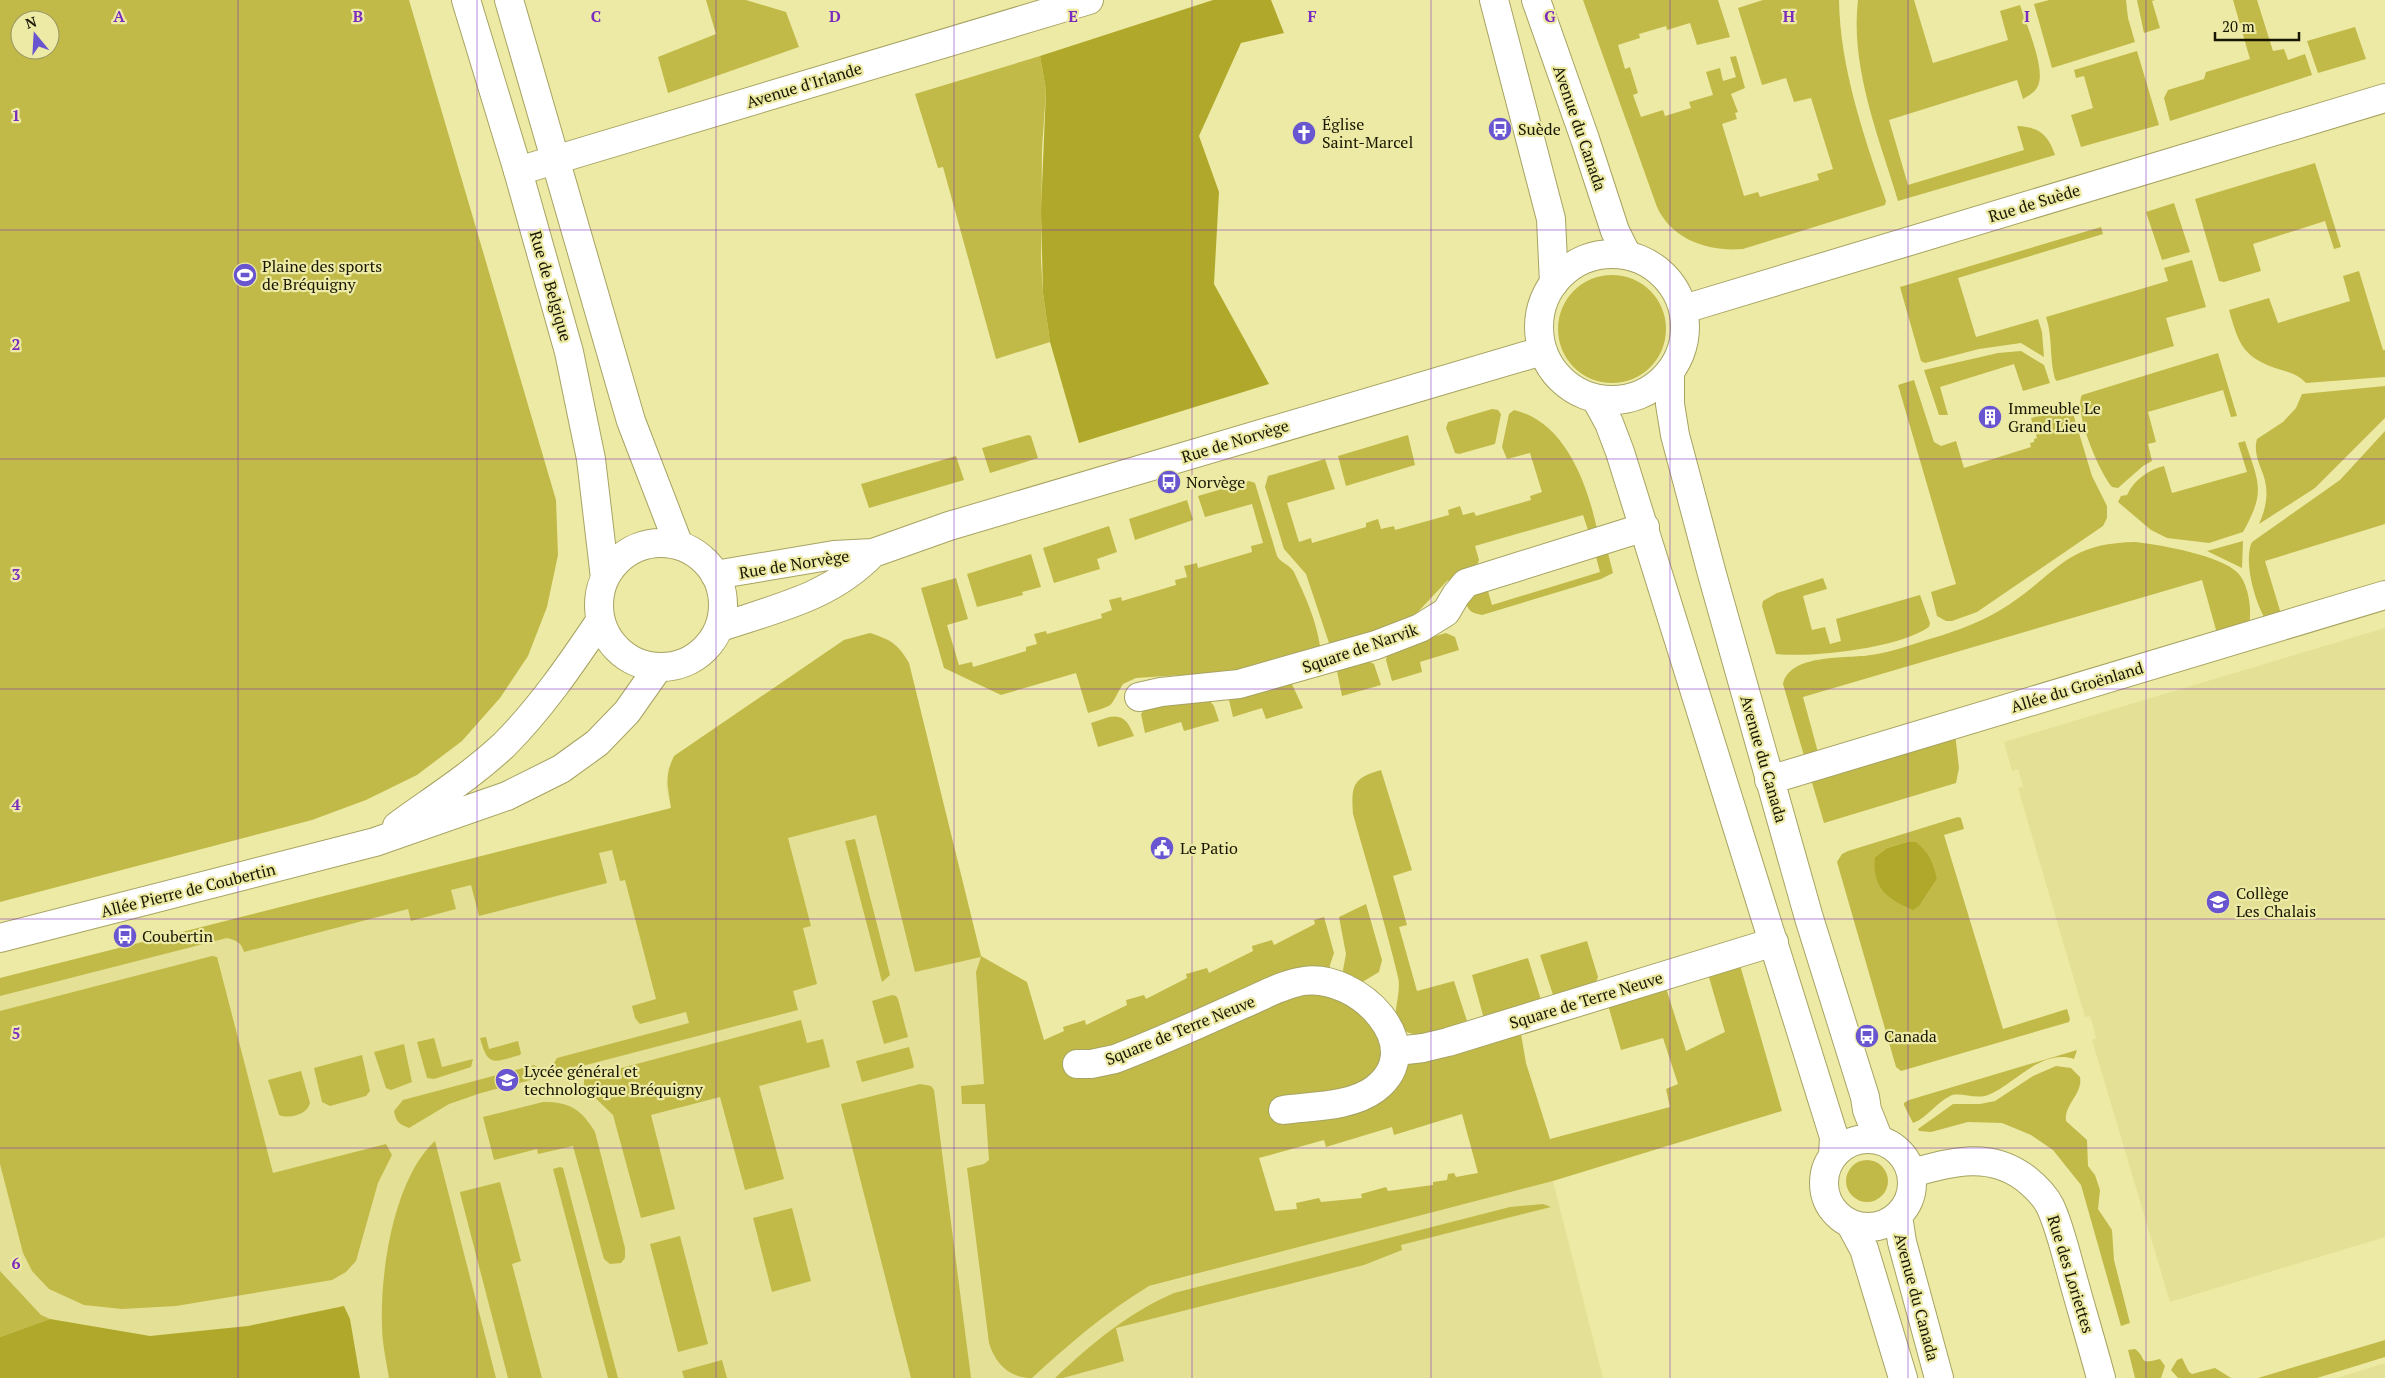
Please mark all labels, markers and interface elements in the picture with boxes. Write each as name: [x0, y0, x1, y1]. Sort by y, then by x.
text: A: [113, 5, 125, 27]
text: B: [353, 5, 363, 27]
text: C: [591, 5, 601, 27]
text: D: [829, 5, 841, 27]
text: E: [1068, 5, 1078, 27]
text: F: [1307, 5, 1317, 27]
text: G: [1544, 5, 1556, 27]
text: H: [1783, 5, 1795, 27]
text: I: [2024, 5, 2030, 27]
north arrow: [10, 10, 60, 60]
scale bar: [2215, 10, 2299, 42]
text: N: [23, 11, 39, 33]
text: 20 m: [2222, 16, 2255, 36]
street label: Avenue d'Irlande: [743, 57, 865, 113]
street label: Avenue du Canada: [1548, 62, 1612, 194]
text: 1: [11, 104, 21, 126]
place label: Église Saint-Marcel: [1322, 113, 1413, 153]
bus stop icon: Suède: [1487, 116, 1513, 142]
place label: Suède: [1518, 118, 1561, 140]
church icon: Église Saint-Marcel: [1291, 120, 1317, 146]
street label: Rue de Suède: [1985, 179, 2083, 227]
street label: Rue de Belgique: [525, 228, 577, 344]
place label: Plaine des sports de Bréquigny: [262, 255, 382, 295]
sports icon: Plaine des sports de Bréquigny: [232, 262, 258, 288]
text: 2: [11, 333, 21, 355]
place label: Immeuble Le Grand Lieu: [2008, 397, 2101, 437]
building icon: Immeuble Le Grand Lieu: [1977, 404, 2003, 430]
street label: Rue de Norvège: [1178, 414, 1292, 468]
bus stop icon: Norvège: [1156, 469, 1182, 495]
place label: Norvège: [1186, 471, 1245, 493]
street label: Rue de Norvège: [737, 544, 851, 584]
text: 3: [11, 563, 21, 585]
street label: Square de Narvik: [1299, 618, 1421, 678]
street label: Allée du Groënland: [2008, 656, 2146, 718]
street label: Avenue du Canada: [1735, 693, 1793, 825]
text: 4: [11, 793, 21, 815]
public building icon: Le Patio: [1149, 835, 1175, 861]
place label: Le Patio: [1180, 837, 1238, 859]
street label: Allée Pierre de Coubertin: [98, 858, 278, 922]
place label: Collège Les Chalais: [2236, 882, 2316, 922]
school or university icon: Collège Les Chalais: [2205, 889, 2231, 915]
bus stop icon: Coubertin: [112, 923, 138, 949]
place label: Coubertin: [142, 925, 214, 947]
street label: Square de Terre Neuve: [1507, 966, 1665, 1034]
street label: Square de Terre Neuve: [1102, 990, 1258, 1070]
text: 5: [11, 1022, 21, 1044]
bus stop icon: Canada: [1854, 1023, 1880, 1049]
place label: Canada: [1884, 1025, 1937, 1047]
place label: Lycée général et technologique Bréquigny: [524, 1060, 704, 1100]
school or university icon: Lycée général et technologique Bréquigny: [494, 1067, 520, 1093]
street label: Rue des Loriettes: [2043, 1212, 2099, 1336]
street label: Avenue du Canada: [1889, 1231, 1945, 1363]
text: 6: [11, 1252, 21, 1274]

